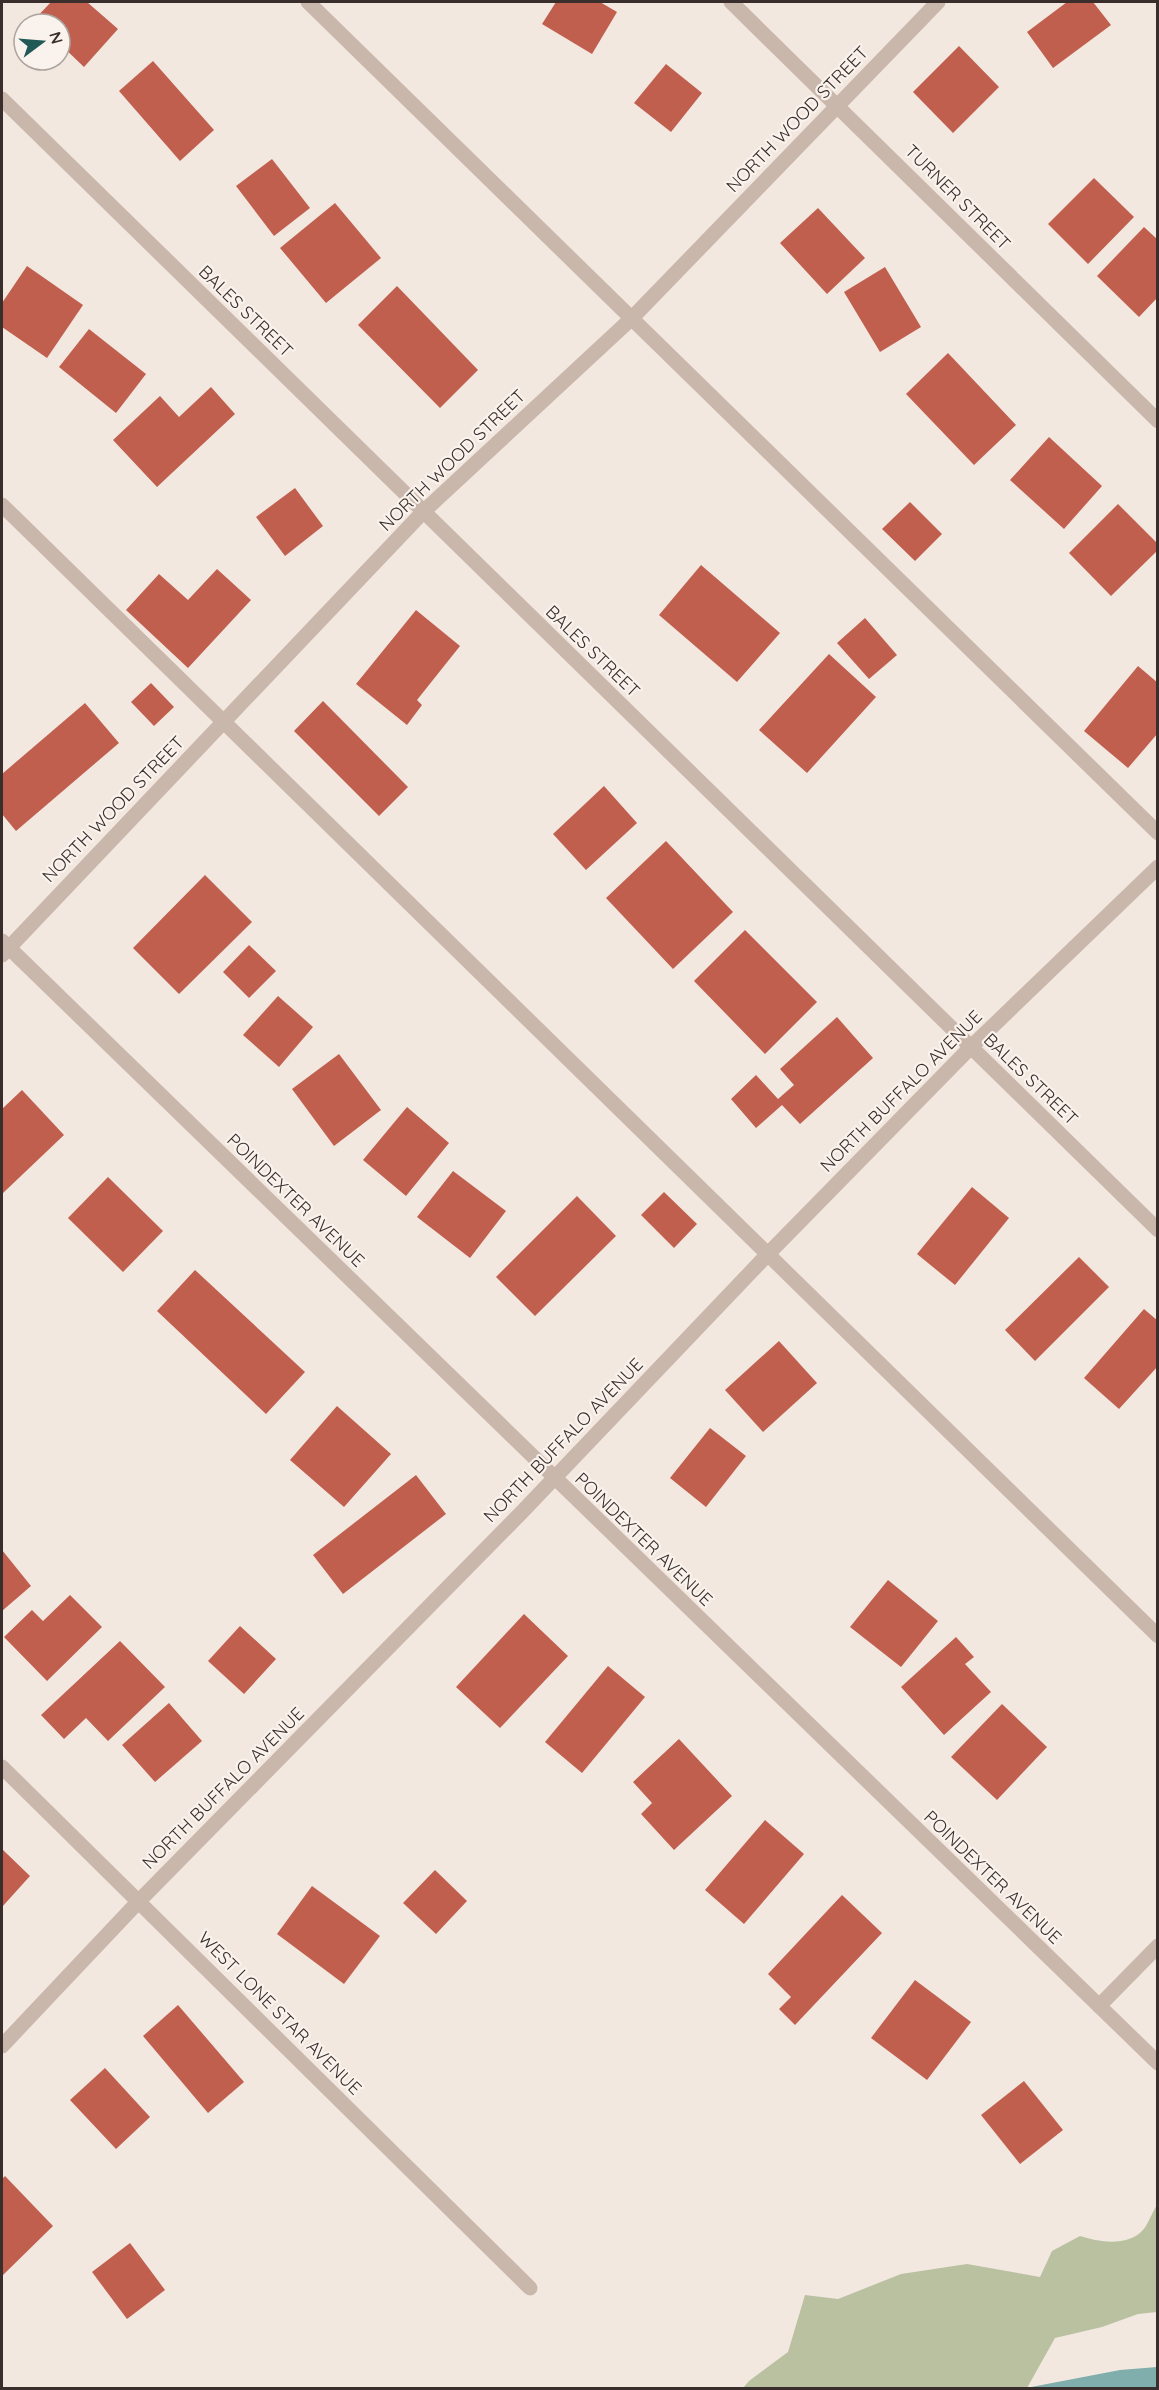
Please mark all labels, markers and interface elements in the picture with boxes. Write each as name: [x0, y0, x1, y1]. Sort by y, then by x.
north arrow: [12, 12, 72, 72]
text: N: [45, 29, 68, 46]
street label: NORTH WOOD STREET: [721, 41, 873, 197]
street label: TURNER STREET: [900, 139, 1016, 255]
street label: BALES STREET: [194, 260, 298, 362]
street label: NORTH WOOD STREET: [374, 384, 530, 536]
street label: BALES STREET: [541, 600, 645, 702]
street label: NORTH WOOD STREET: [37, 731, 189, 887]
street label: NORTH BUFFALO AVENUE: [815, 1005, 987, 1177]
street label: BALES STREET: [979, 1028, 1083, 1130]
street label: POINDEXTER AVENUE: [222, 1128, 370, 1272]
street label: NORTH BUFFALO AVENUE: [478, 1353, 648, 1527]
street label: POINDEXTER AVENUE: [570, 1467, 718, 1611]
street label: NORTH BUFFALO AVENUE: [137, 1702, 309, 1874]
street label: POINDEXTER AVENUE: [919, 1805, 1067, 1949]
street label: WEST LONE STAR AVENUE: [193, 1926, 367, 2100]

